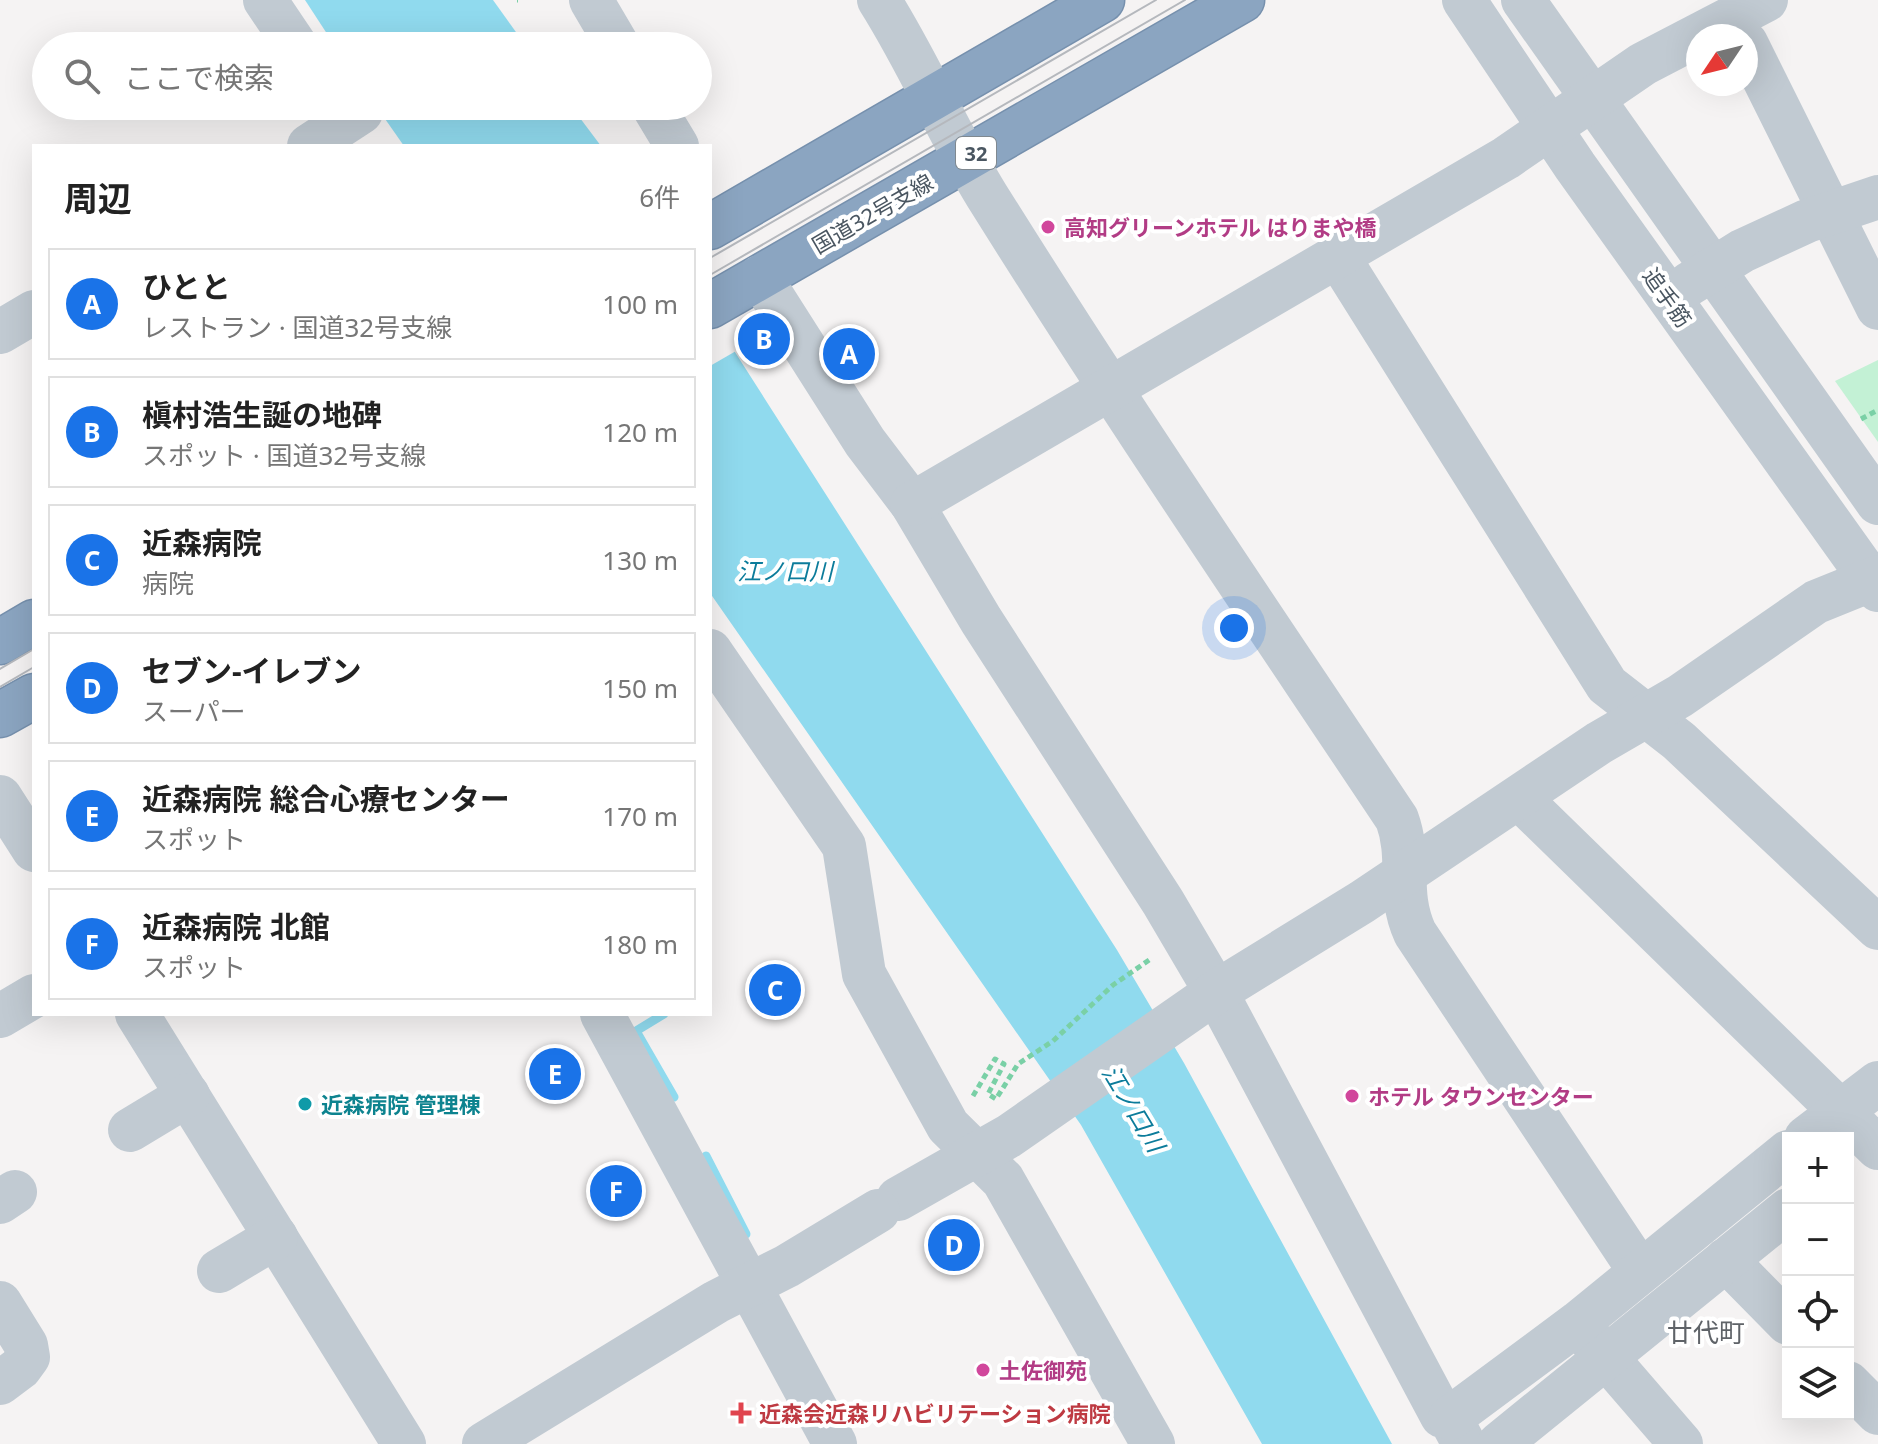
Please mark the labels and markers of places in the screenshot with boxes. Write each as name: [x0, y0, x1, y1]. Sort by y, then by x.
place label: 高知グリーンホテル はりまや橋: [1064, 212, 1377, 242]
marker: 高知グリーンホテル はりまや橋: [1039, 218, 1057, 236]
pin: B: [738, 309, 790, 369]
pin: A: [823, 324, 875, 384]
pin: C: [749, 960, 801, 1020]
pin: E: [529, 1044, 581, 1104]
place label: ホテル タウンセンター: [1368, 1081, 1594, 1111]
marker: ホテル タウンセンター: [1343, 1087, 1361, 1105]
place label: 近森病院 管理棟: [321, 1089, 481, 1119]
marker: 近森病院 管理棟: [296, 1095, 314, 1113]
pin: F: [590, 1161, 642, 1221]
pin: D: [928, 1215, 980, 1275]
place label: 土佐御苑: [999, 1355, 1087, 1385]
marker: 土佐御苑: [974, 1361, 992, 1379]
place label: 近森会近森リハビリテーション病院: [759, 1398, 1111, 1428]
marker: 近森会近森リハビリテーション病院: [730, 1402, 752, 1424]

